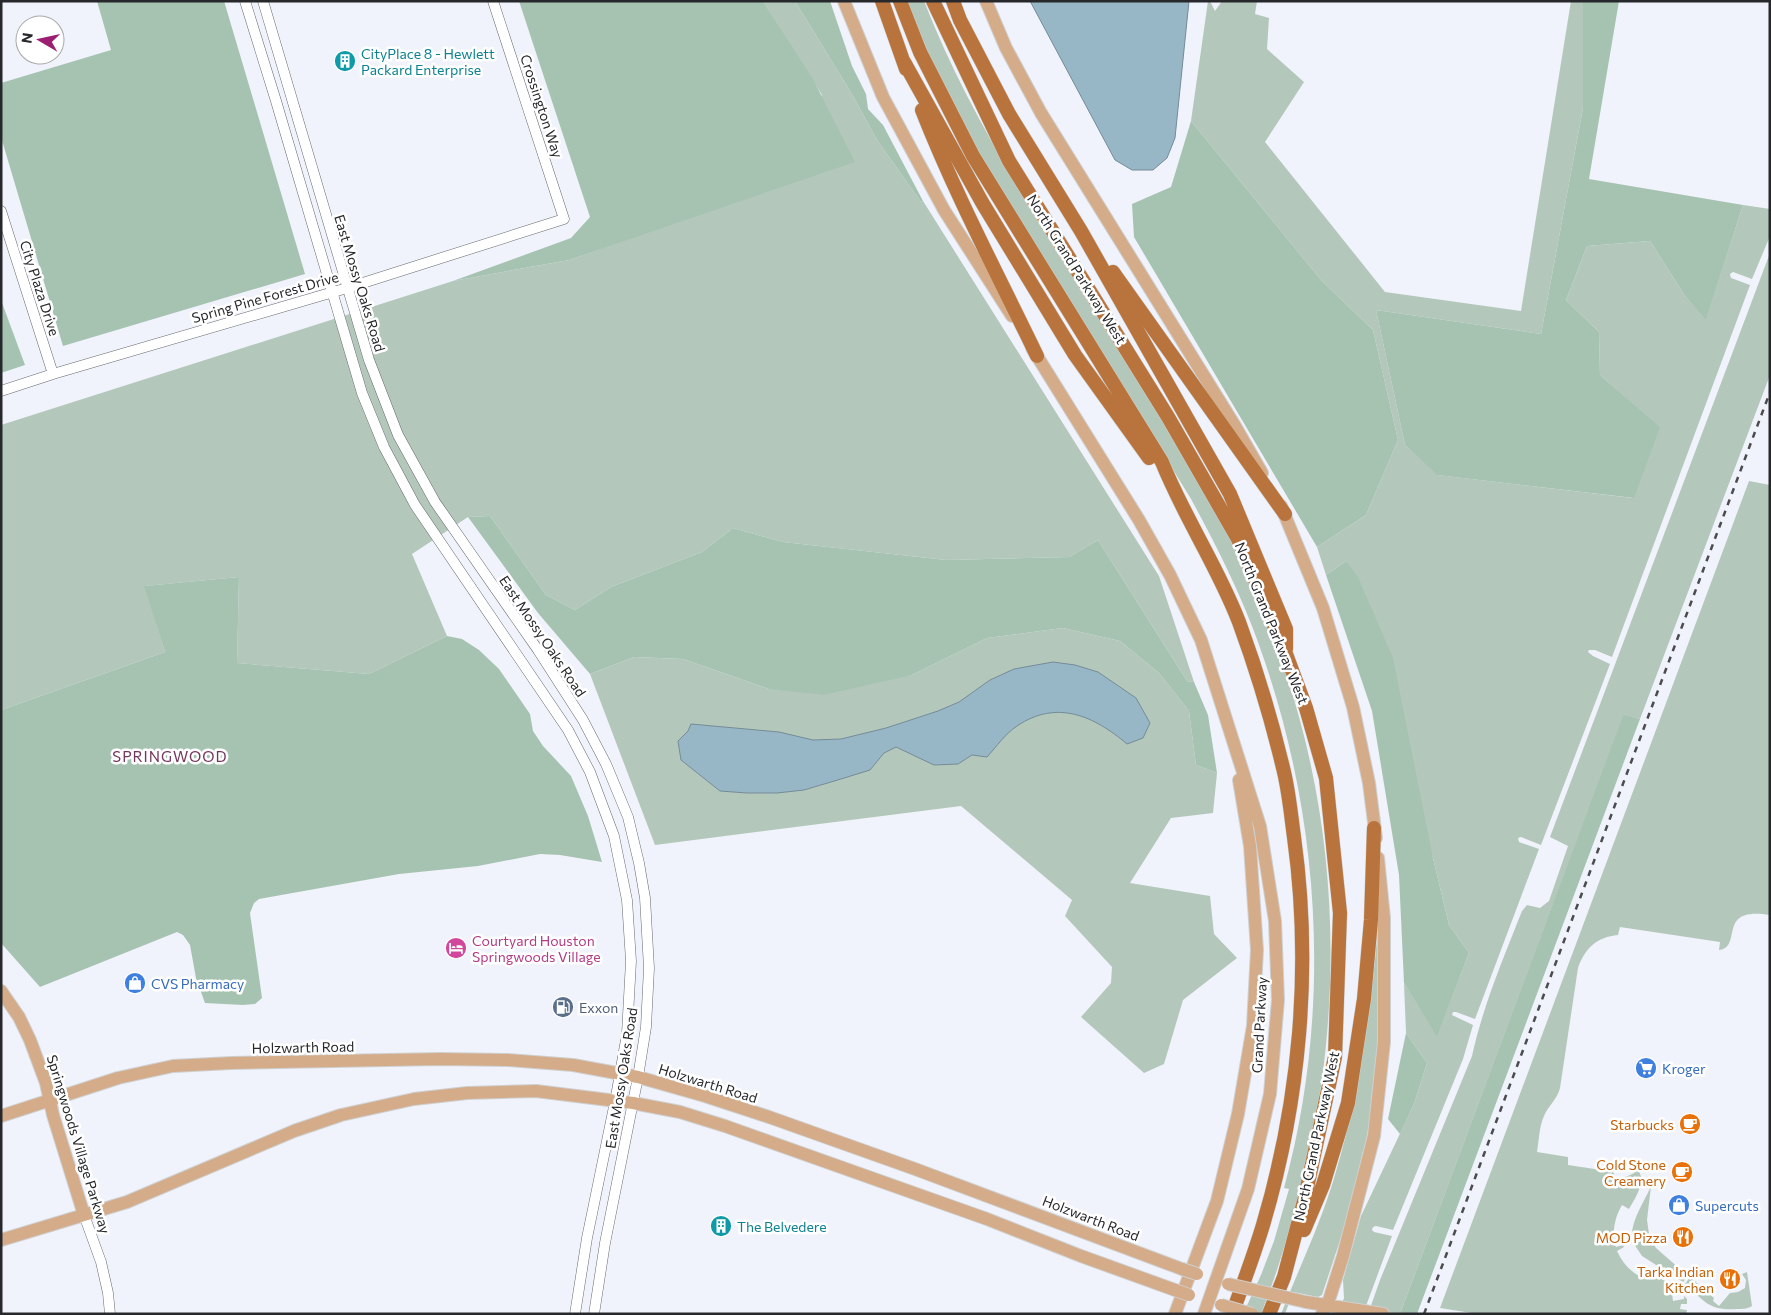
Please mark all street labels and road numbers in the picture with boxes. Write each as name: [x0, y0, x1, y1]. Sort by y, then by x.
street label: Crossington Way: [517, 52, 567, 160]
street label: North Grand Parkway West: [1024, 191, 1130, 347]
street label: East Mossy Oaks Road: [331, 212, 389, 354]
street label: City Plaza Drive: [17, 238, 63, 338]
street label: Spring Pine Forest Drive: [190, 268, 340, 326]
street label: North Grand Parkway West: [1232, 540, 1312, 707]
street label: East Mossy Oaks Road: [496, 572, 590, 700]
street label: Grand Parkway: [1248, 976, 1270, 1074]
street label: East Mossy Oaks Road: [601, 1006, 641, 1150]
street label: Holzwarth Road: [252, 1038, 354, 1056]
street label: North Grand Parkway West: [1290, 1049, 1342, 1222]
street label: Springwoods Village Parkway: [44, 1053, 114, 1235]
street label: Holzwarth Road: [657, 1060, 759, 1106]
street label: Holzwarth Road: [1040, 1192, 1142, 1244]

